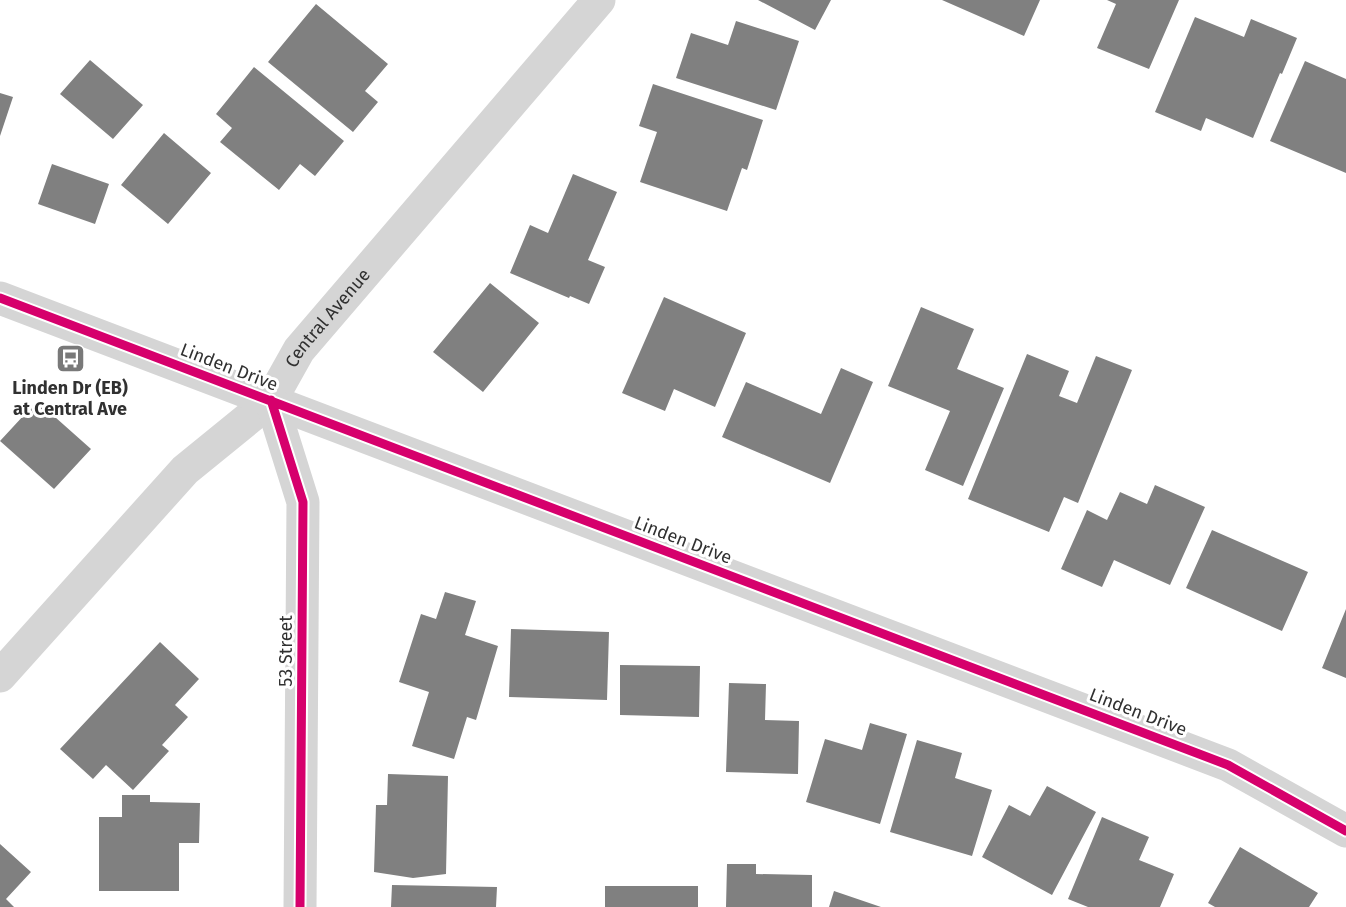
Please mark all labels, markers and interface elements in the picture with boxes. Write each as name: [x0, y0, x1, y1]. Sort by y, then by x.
street label: Central Avenue: [280, 264, 375, 372]
street label: Linden Drive: [177, 338, 281, 396]
bus stop icon: Linden Dr (EB) at Central Ave: [54, 343, 86, 375]
place label: Linden Dr (EB) at Central Ave: [12, 377, 128, 420]
street label: Linden Drive: [631, 511, 735, 569]
street label: 53 Street: [275, 615, 297, 687]
street label: Linden Drive: [1086, 683, 1190, 741]

